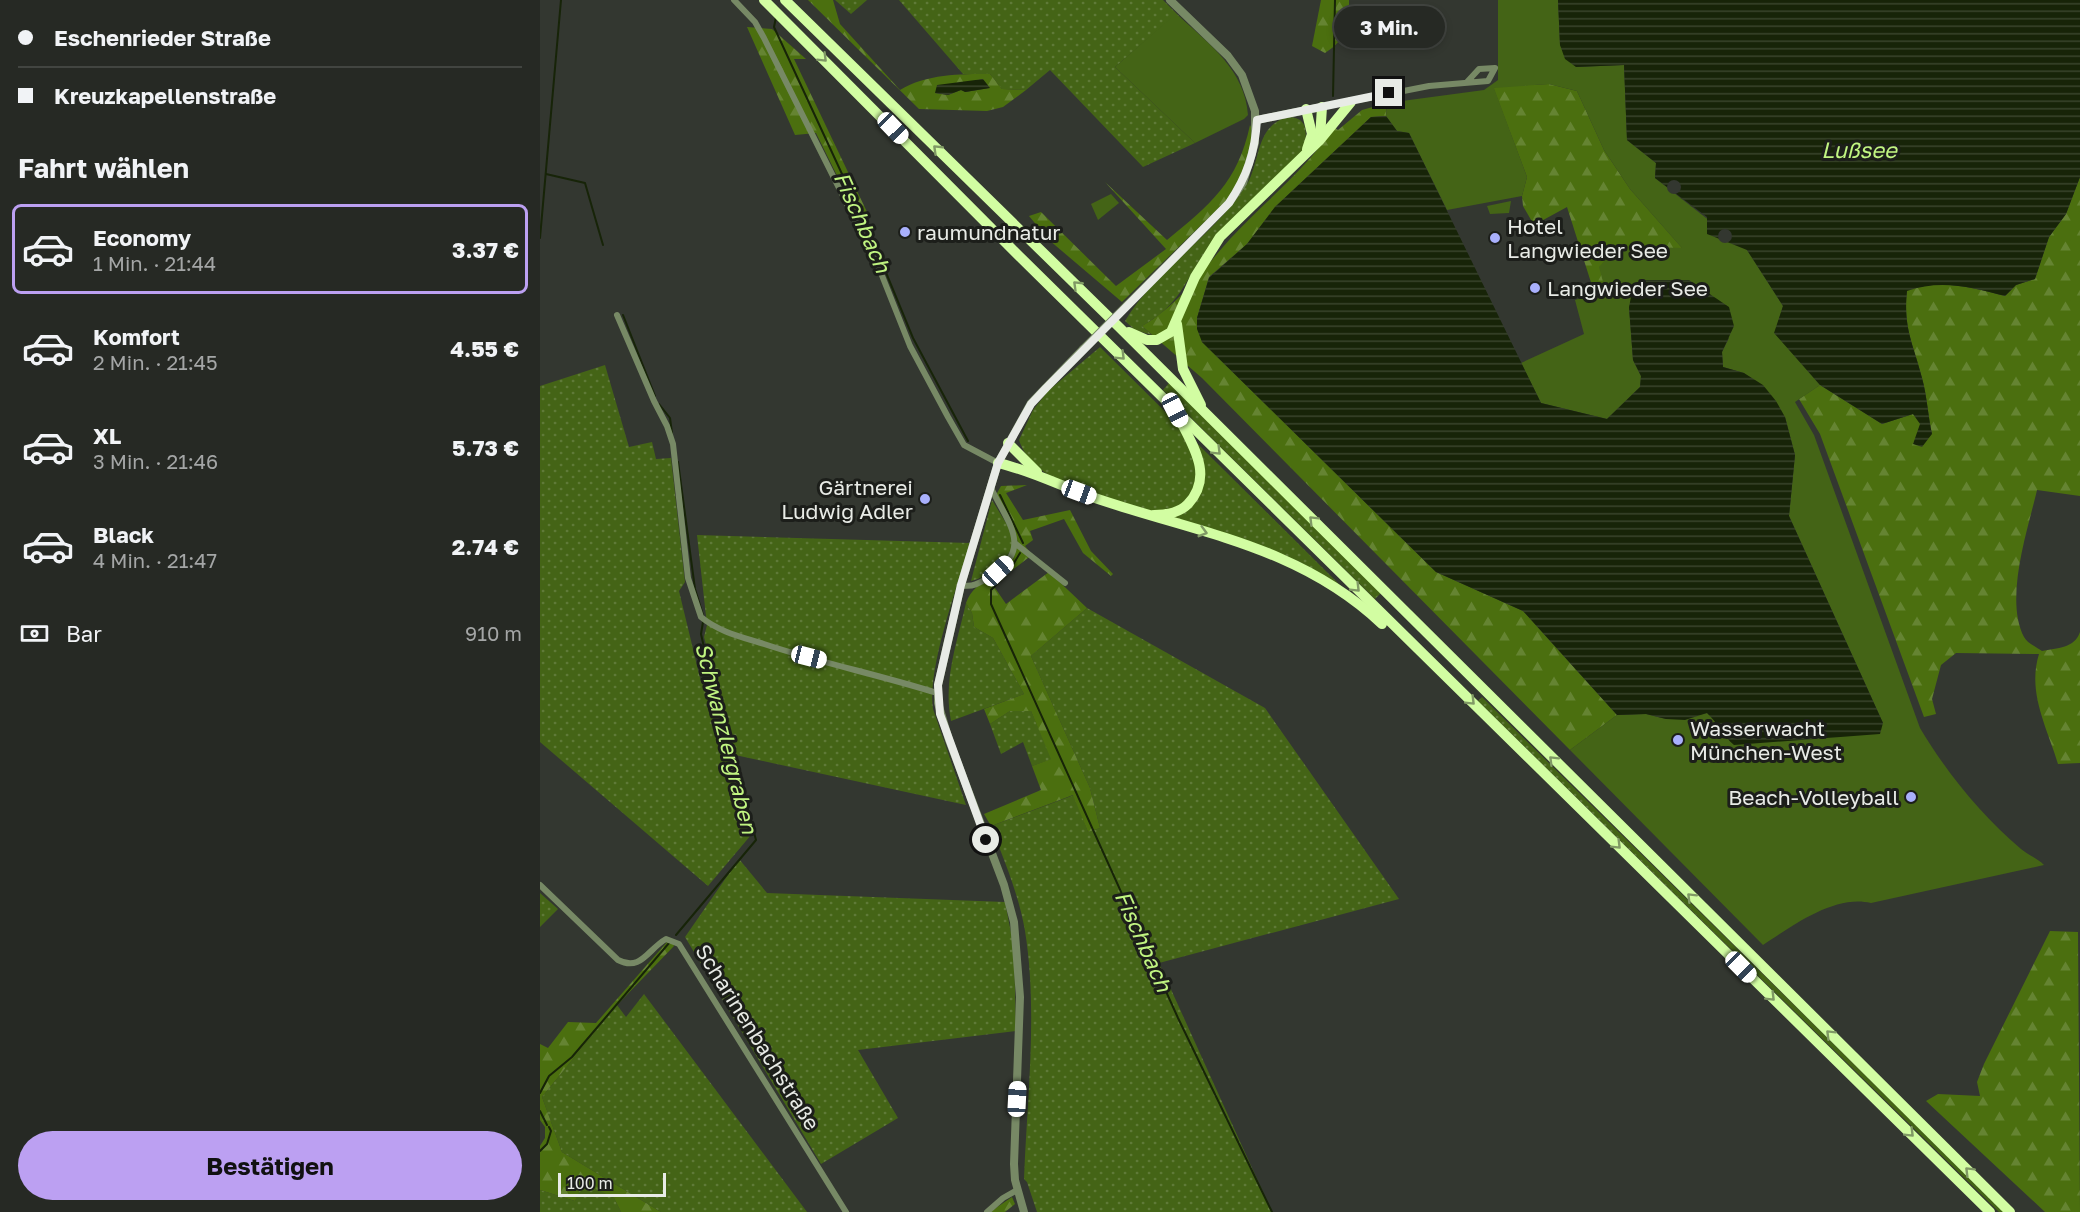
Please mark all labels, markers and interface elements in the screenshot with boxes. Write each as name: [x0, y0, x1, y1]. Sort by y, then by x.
callout: 3 Min.: [1334, 6, 1444, 48]
text: 3 Min.: [1360, 15, 1419, 39]
text: Eschenrieder Straße: [54, 24, 271, 51]
one-way arrow: [815, 51, 826, 62]
route end: [1375, 79, 1402, 106]
text: Kreuzkapellenstraße: [54, 82, 276, 109]
car: [874, 109, 912, 147]
water label: Lußsee: [1821, 136, 1899, 163]
one-way arrow: [933, 145, 943, 156]
text: Fahrt wählen: [18, 152, 189, 184]
water label: Fischbach: [829, 167, 898, 278]
place label: Hotel Langwieder See: [1507, 213, 1668, 263]
place label: raumundnatur: [917, 219, 1061, 245]
icon: car: [21, 222, 75, 276]
text: Economy: [93, 224, 191, 251]
marker: raumundnatur: [898, 225, 912, 239]
marker: Hotel Langwieder See: [1488, 231, 1502, 245]
text: 3.37 €: [452, 236, 519, 263]
text: 1 Min. · 21:44: [93, 251, 216, 275]
place label: Langwieder See: [1547, 275, 1708, 301]
one-way arrow: [1073, 281, 1083, 292]
marker: Langwieder See: [1528, 281, 1542, 295]
icon: car: [21, 321, 75, 375]
text: Komfort: [93, 323, 180, 350]
text: 4.55 €: [450, 335, 519, 362]
one-way arrow: [1113, 349, 1124, 360]
text: 2 Min. · 21:45: [93, 350, 218, 374]
car: [1159, 390, 1191, 430]
icon: car: [21, 420, 75, 474]
text: XL: [93, 422, 121, 449]
text: 5.73 €: [452, 434, 519, 461]
one-way arrow: [1209, 444, 1220, 455]
text: 3 Min. · 21:46: [93, 449, 218, 473]
place label: Gärtnerei Ludwig Adler: [781, 474, 913, 524]
car: [1059, 477, 1099, 507]
marker: Gärtnerei Ludwig Adler: [918, 492, 932, 506]
one-way arrow: [1309, 516, 1320, 527]
icon: car: [21, 519, 75, 573]
text: Black: [93, 521, 154, 548]
one-way arrow: [1197, 525, 1208, 537]
text: 2.74 €: [452, 533, 519, 560]
text: 4 Min. · 21:47: [93, 548, 217, 572]
car: [979, 552, 1017, 590]
one-way arrow: [1349, 581, 1359, 592]
icon: cash: [18, 617, 51, 650]
text: Bar: [66, 620, 102, 647]
text: 910 m: [465, 621, 522, 645]
water label: Schwanzlergraben: [690, 640, 764, 838]
car: [789, 644, 829, 670]
one-way arrow: [1463, 694, 1474, 705]
place label: Wasserwacht München-West: [1690, 715, 1842, 765]
marker: Wasserwacht München-West: [1671, 733, 1685, 747]
one-way arrow: [1549, 756, 1560, 767]
place label: Beach-Volleyball: [1728, 784, 1899, 810]
marker: Beach-Volleyball: [1904, 790, 1918, 804]
route start: [972, 826, 999, 853]
one-way arrow: [1610, 838, 1620, 849]
water label: Fischbach: [1110, 886, 1179, 997]
one-way arrow: [1688, 893, 1699, 904]
street label: Scharinenbachstraße: [690, 939, 826, 1135]
car: [1722, 948, 1760, 986]
one-way arrow: [1763, 989, 1774, 1000]
one-way arrow: [1827, 1030, 1837, 1041]
car: [1007, 1081, 1027, 1117]
one-way arrow: [1902, 1126, 1913, 1137]
button: Bestätigen: [18, 1131, 522, 1200]
one-way arrow: [1965, 1167, 1975, 1178]
scale bar: [558, 1170, 666, 1198]
text: 100 m: [567, 1173, 613, 1193]

